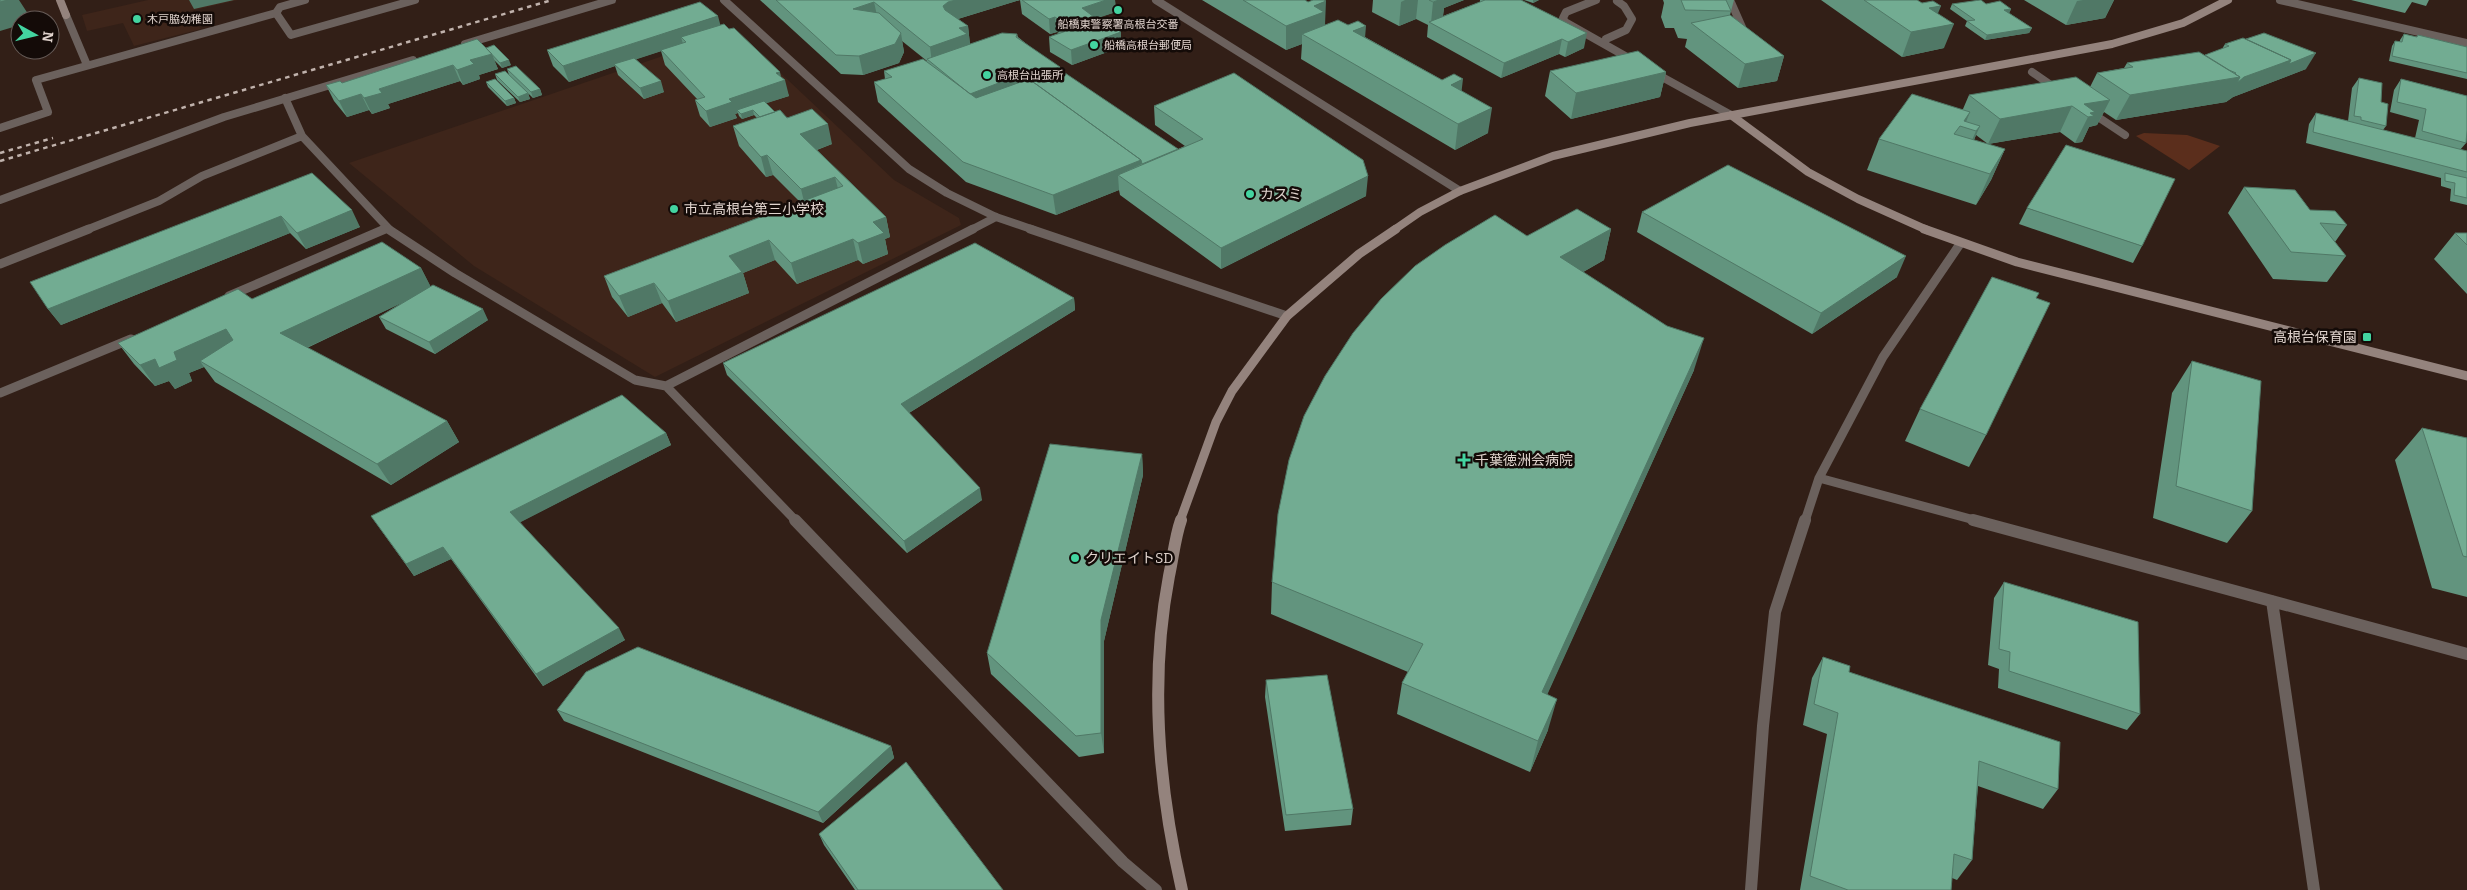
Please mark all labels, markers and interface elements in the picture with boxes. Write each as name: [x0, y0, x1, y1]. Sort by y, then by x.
marker: 船橋東警察署高根台交番: [1112, 4, 1124, 16]
north arrow: [10, 10, 60, 60]
marker: 木戸脇幼稚園: [131, 13, 143, 25]
place label: 木戸脇幼稚園: [147, 13, 213, 26]
place label: 船橋東警察署高根台交番: [1058, 18, 1179, 31]
text: N: [38, 30, 57, 43]
marker: 船橋高根台郵便局: [1088, 39, 1100, 51]
place label: 船橋高根台郵便局: [1104, 39, 1192, 52]
marker: 高根台出張所: [981, 69, 993, 81]
place label: 高根台出張所: [997, 69, 1064, 82]
place label: カスミ: [1260, 186, 1302, 203]
marker: カスミ: [1244, 188, 1256, 200]
place label: 市立高根台第三小学校: [684, 201, 824, 218]
marker: 市立高根台第三小学校: [668, 203, 680, 215]
place label: 高根台保育園: [2273, 329, 2357, 346]
marker: 高根台保育園: [2361, 331, 2373, 343]
place label: 千葉徳洲会病院: [1475, 452, 1573, 469]
marker: 千葉徳洲会病院: [1457, 453, 1471, 467]
place label: クリエイトSD: [1085, 550, 1173, 567]
marker: クリエイトSD: [1069, 552, 1081, 564]

